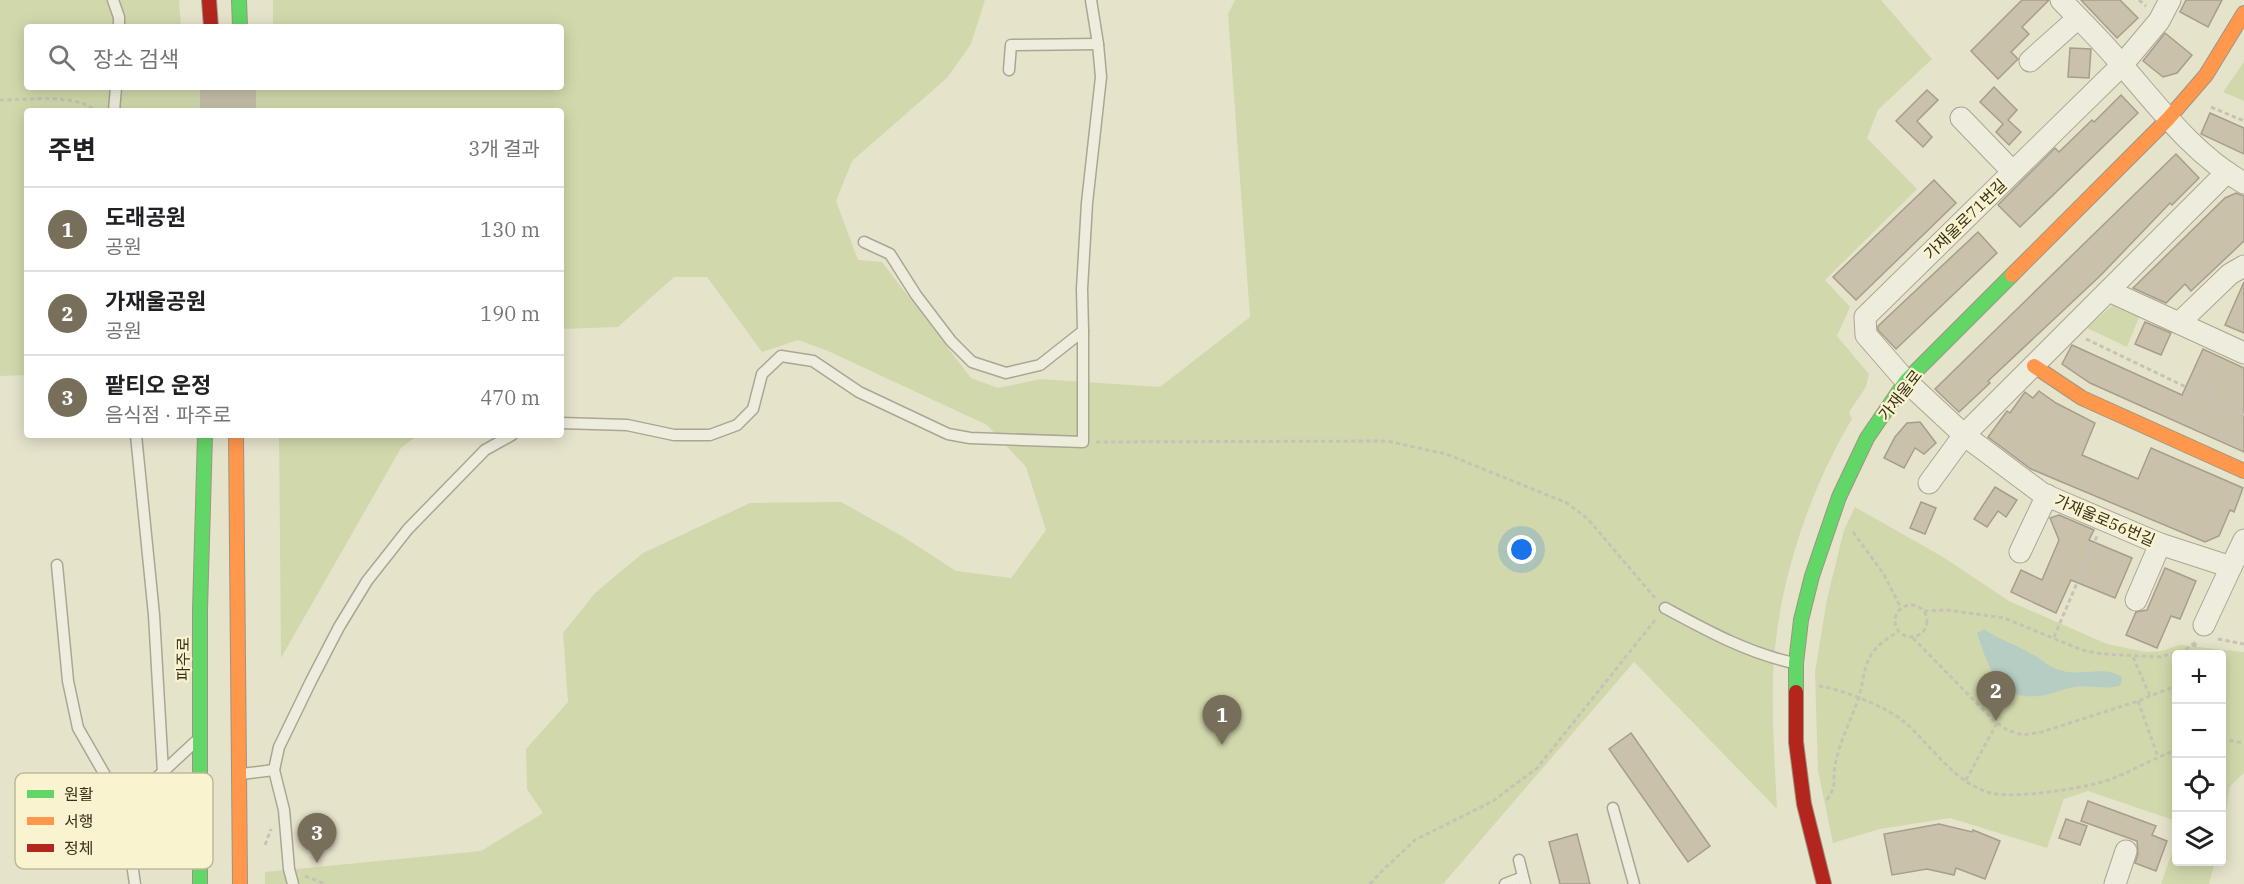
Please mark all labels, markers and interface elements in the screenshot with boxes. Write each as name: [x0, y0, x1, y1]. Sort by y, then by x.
search box: [24, 24, 564, 90]
icon: search: [45, 41, 78, 74]
text: 장소 검색: [93, 44, 179, 73]
text: 주변: [48, 132, 96, 166]
text: 3개 결과: [468, 135, 540, 162]
street label: 가재울로71번길: [1919, 174, 2011, 264]
text: 도래공원: [105, 202, 186, 231]
text: 1: [62, 216, 74, 243]
text: 130 m: [480, 216, 540, 243]
text: 공원: [105, 233, 142, 260]
text: 가재울공원: [105, 286, 206, 315]
text: 2: [62, 300, 74, 327]
text: 190 m: [480, 300, 540, 327]
text: 공원: [105, 317, 142, 344]
street label: 가재울로: [1874, 365, 1926, 424]
text: 팥티오 운정: [105, 370, 211, 399]
text: 3: [62, 384, 74, 411]
text: 470 m: [480, 384, 540, 411]
text: 음식점 · 파주로: [105, 401, 231, 428]
street label: 가재울로56번길: [2052, 490, 2158, 550]
your location: [1507, 535, 1536, 564]
street label: 파주로: [173, 637, 193, 681]
map controls: [2172, 650, 2226, 866]
button: +: [2172, 650, 2226, 704]
pin: 2: [1976, 672, 2016, 721]
pin: 1: [1202, 696, 1242, 745]
button: −: [2172, 704, 2226, 758]
button: locate: [2172, 758, 2226, 812]
legend: [15, 773, 213, 869]
text: 원활: [64, 784, 94, 804]
text: 서행: [64, 811, 93, 831]
button: layers: [2172, 812, 2226, 866]
pin: 3: [298, 814, 336, 863]
text: 정체: [64, 838, 93, 858]

